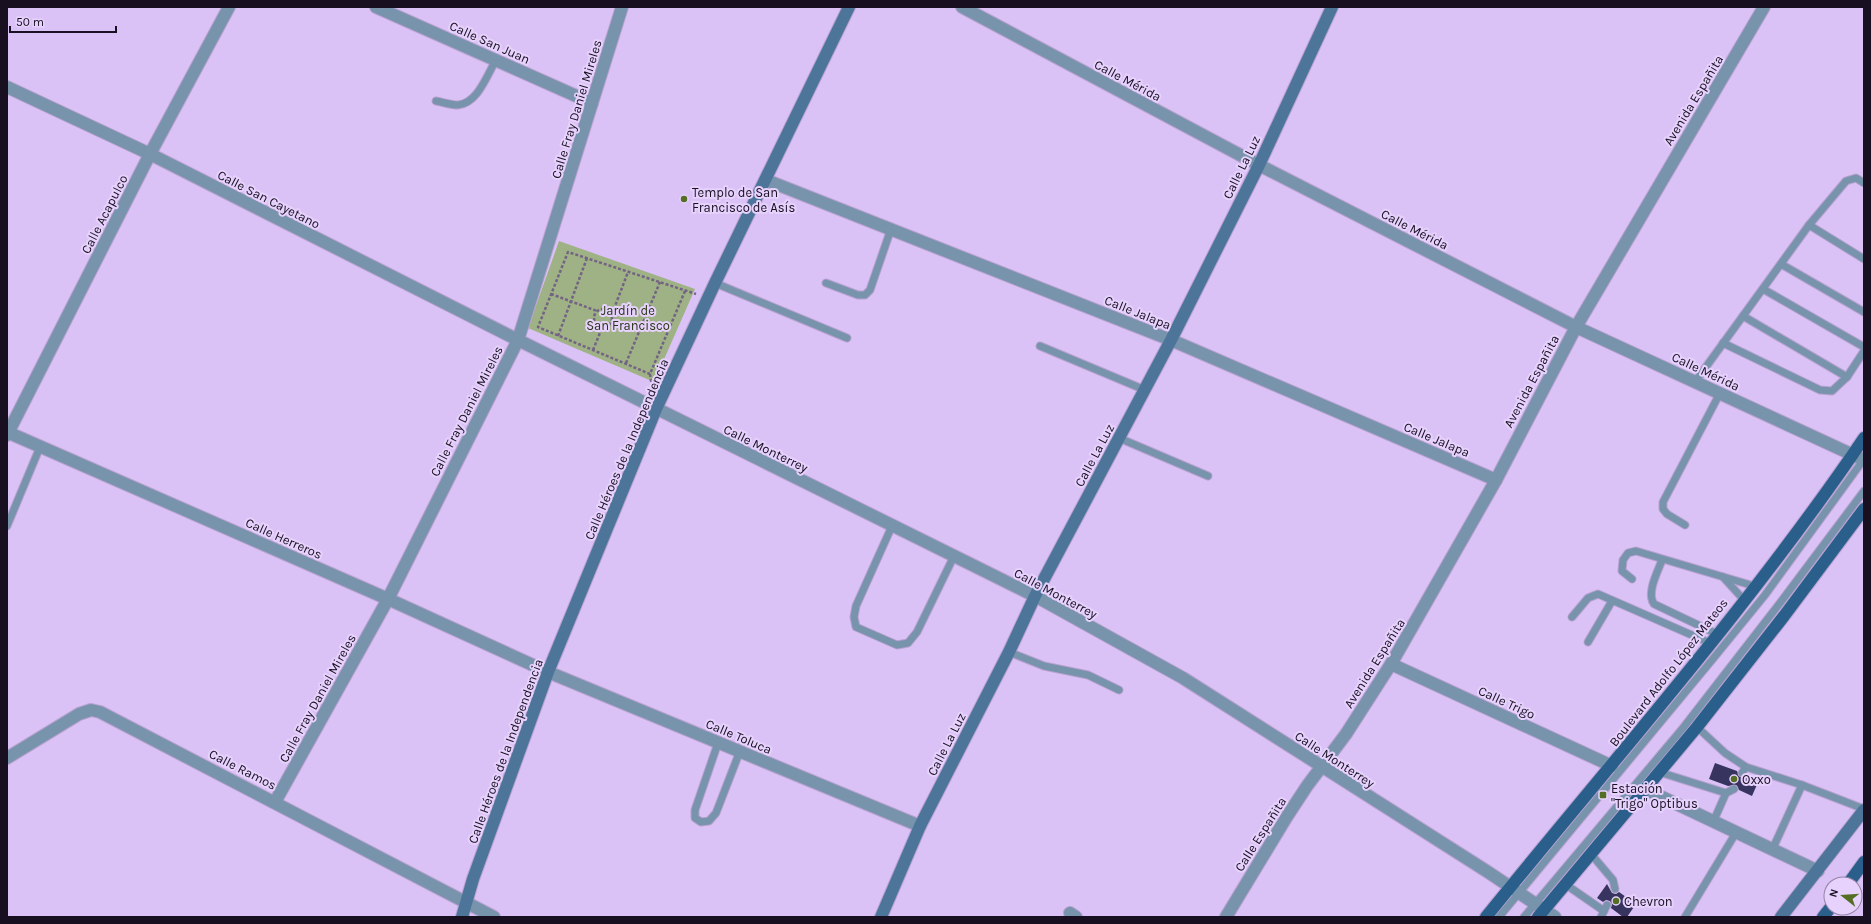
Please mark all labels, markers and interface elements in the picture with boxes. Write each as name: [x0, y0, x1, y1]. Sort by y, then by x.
scale bar: [10, 8, 116, 34]
text: 50 m: [16, 15, 44, 29]
street label: Calle San Juan: [447, 18, 532, 67]
street label: Calle Fray Daniel Mireles: [548, 38, 605, 180]
street label: Avenida Españita: [1661, 52, 1726, 148]
street label: Calle Mérida: [1092, 57, 1164, 104]
street label: Calle La Luz: [1220, 133, 1263, 201]
street label: Calle San Cayetano: [215, 167, 323, 232]
street label: Calle Acapulco: [78, 172, 131, 256]
place label: Templo de San Francisco de Asís: [692, 185, 795, 215]
marker: Templo de San Francisco de Asís: [679, 194, 689, 204]
street label: Calle Mérida: [1379, 206, 1451, 253]
street label: Calle Jalapa: [1102, 292, 1173, 333]
park label: Jardín de San Francisco: [586, 303, 670, 333]
street label: Avenida Españita: [1501, 332, 1562, 430]
street label: Calle Fray Daniel Mireles: [427, 343, 506, 479]
street label: Calle Mérida: [1669, 349, 1742, 394]
street label: Calle Héroes de la Independencia: [581, 356, 672, 542]
street label: Calle Jalapa: [1402, 419, 1472, 460]
street label: Calle La Luz: [1072, 421, 1117, 489]
street label: Calle Monterrey: [721, 422, 810, 475]
street label: Calle Herreros: [243, 515, 325, 562]
street label: Calle Monterrey: [1012, 565, 1100, 622]
street label: Boulevard Adolfo López Mateos: [1606, 595, 1731, 749]
street label: Avenida Españita: [1341, 616, 1408, 711]
street label: Calle Fray Daniel Mireles: [276, 631, 359, 765]
street label: Calle Héroes de la Independencia: [465, 657, 546, 845]
street label: Calle Trigo: [1476, 683, 1537, 722]
street label: Calle La Luz: [924, 710, 969, 778]
street label: Calle Toluca: [704, 716, 774, 757]
street label: Calle Monterrey: [1292, 728, 1377, 791]
street label: Calle Ramos: [207, 746, 279, 793]
place label: Oxxo: [1742, 772, 1771, 787]
marker: Oxxo: [1729, 774, 1739, 784]
place label: Estación "Trigo" Optibus: [1611, 781, 1698, 811]
marker: Estación "Trigo" Optibus: [1598, 790, 1608, 800]
street label: Calle Españita: [1232, 794, 1289, 874]
north arrow: [1823, 876, 1863, 916]
text: N: [1827, 888, 1841, 899]
place label: Chevron: [1624, 894, 1673, 909]
marker: Chevron: [1611, 896, 1621, 906]

